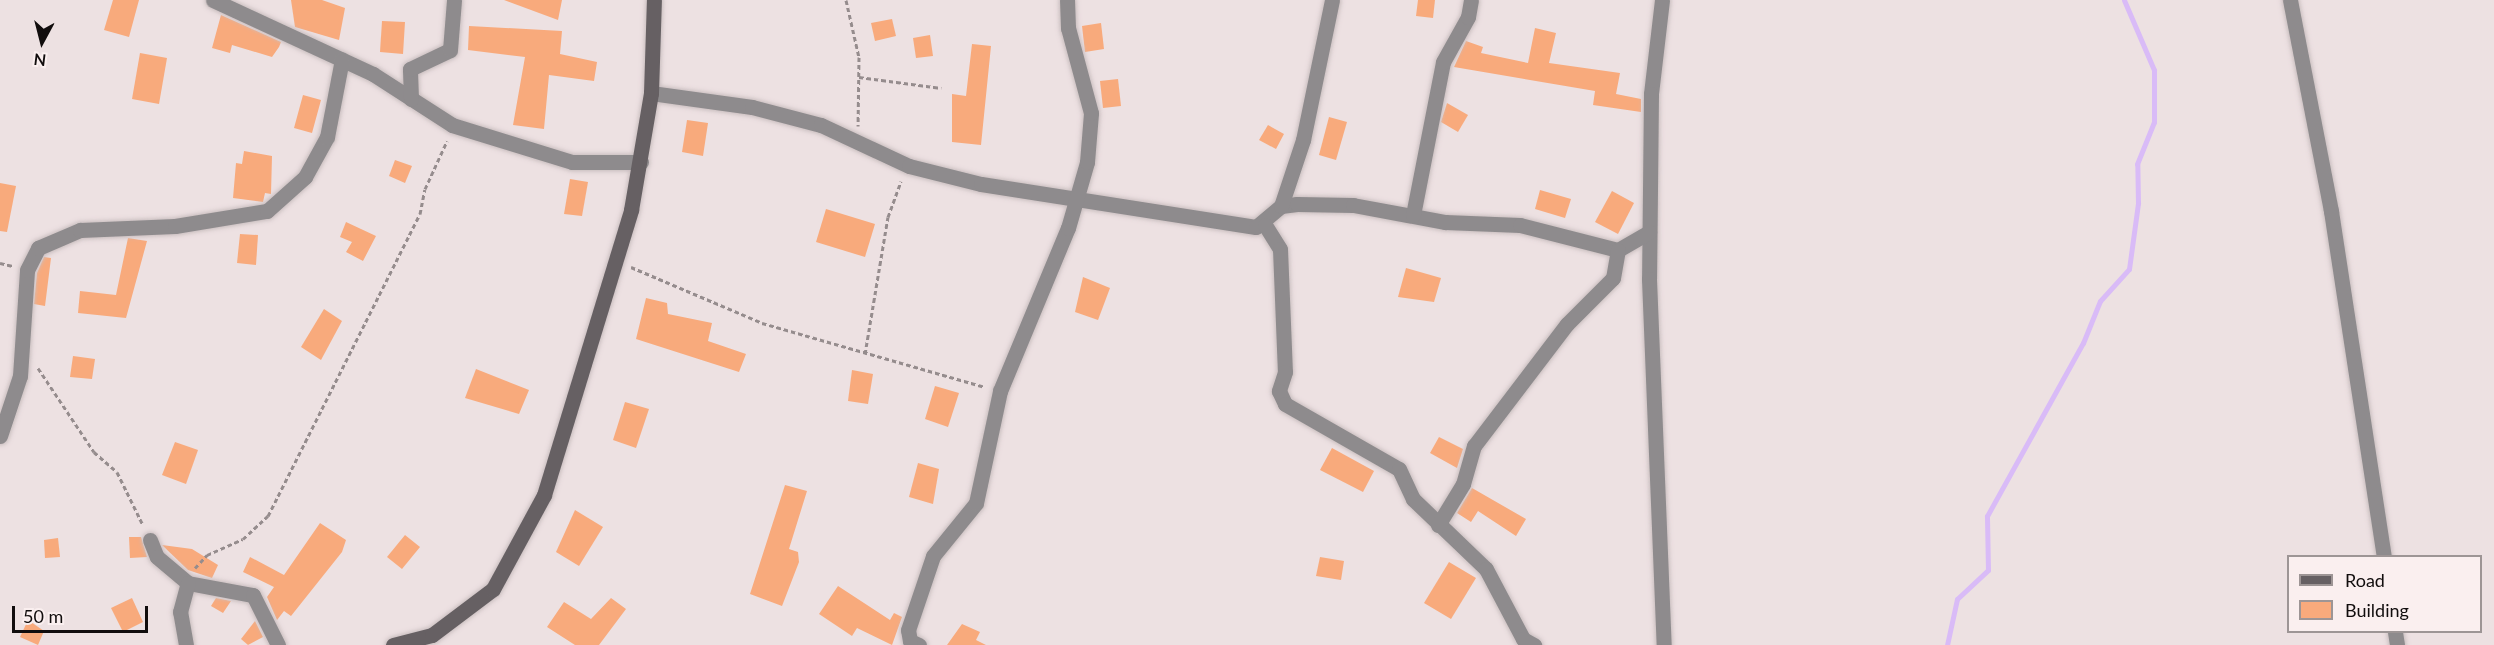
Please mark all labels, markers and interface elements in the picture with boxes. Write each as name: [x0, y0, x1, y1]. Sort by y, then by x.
north arrow: [12, 12, 72, 72]
text: N: [32, 50, 47, 71]
legend: [2287, 555, 2482, 633]
text: Road: [2345, 569, 2385, 591]
scale bar: [15, 594, 152, 632]
text: Building: [2345, 599, 2409, 621]
text: 50 m: [23, 605, 63, 627]

